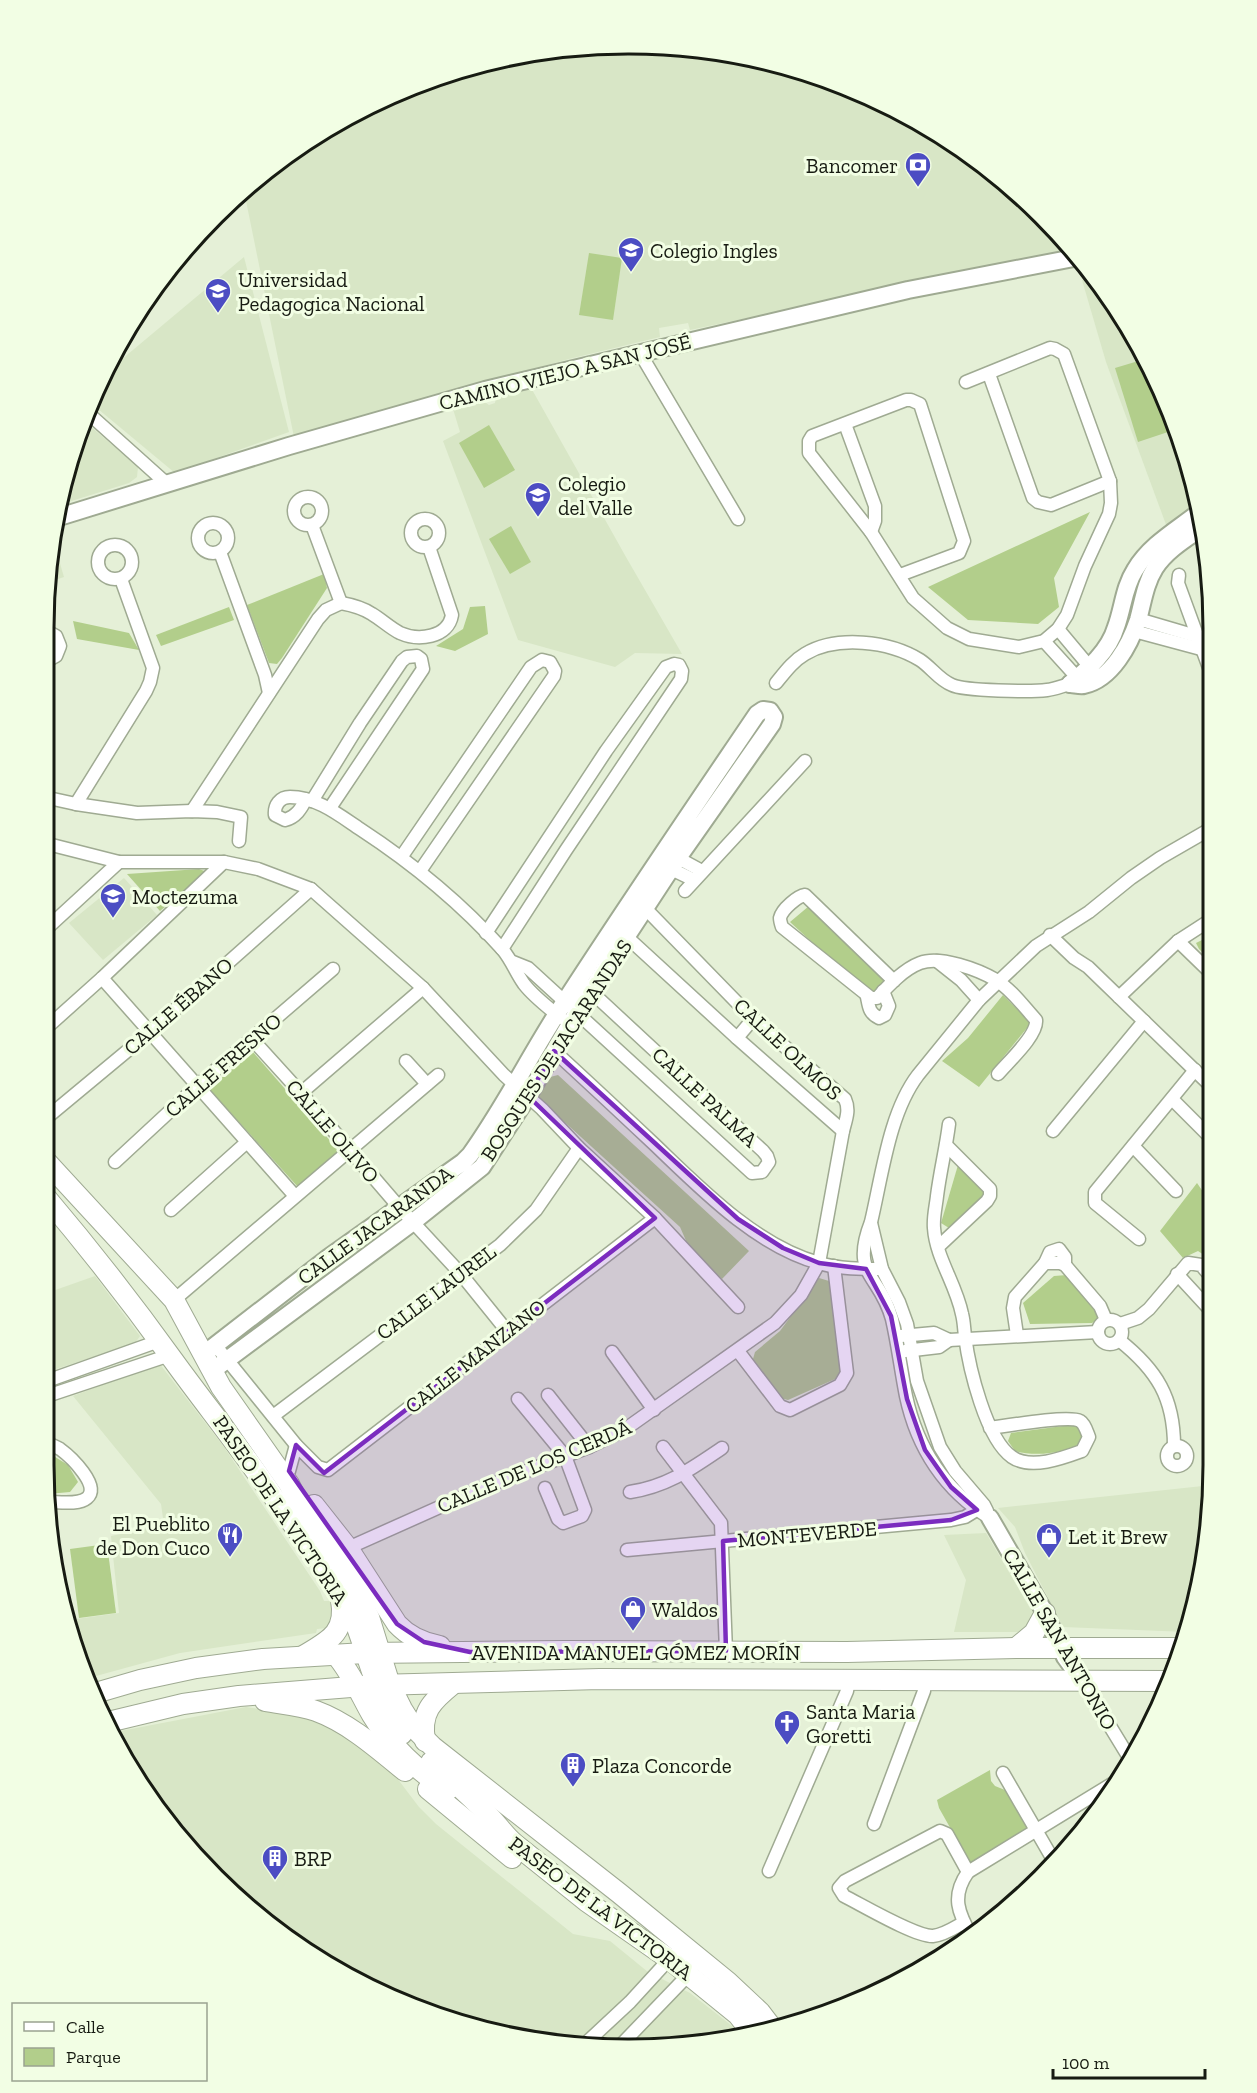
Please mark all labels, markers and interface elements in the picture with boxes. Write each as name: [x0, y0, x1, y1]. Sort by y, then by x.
bank icon: Bancomer: [903, 150, 933, 188]
place label: Bancomer: [806, 153, 898, 178]
school or university icon: Colegio Ingles: [616, 235, 646, 273]
place label: Colegio Ingles: [650, 238, 778, 263]
place label: Universidad Pedagogica Nacional: [238, 267, 425, 316]
school or university icon: Universidad Pedagogica Nacional: [203, 276, 233, 314]
street label: CAMINO VIEJO A SAN JOSÉ: [436, 329, 694, 415]
place label: Colegio del Valle: [558, 471, 633, 520]
school or university icon: Colegio del Valle: [523, 480, 553, 518]
school or university icon: Moctezuma: [98, 881, 128, 919]
place label: Moctezuma: [132, 884, 238, 909]
street label: BOSQUES DE JACARANDAS: [475, 934, 637, 1166]
street label: CALLE ÉBANO: [118, 952, 238, 1060]
street label: CALLE OLMOS: [729, 993, 847, 1105]
street label: CALLE FRESNO: [160, 1008, 286, 1122]
street label: CALLE PALMA: [647, 1042, 763, 1153]
street label: CALLE OLIVO: [281, 1074, 385, 1188]
street label: CALLE JACARANDA: [293, 1160, 458, 1290]
street label: CALLE LAUREL: [371, 1239, 501, 1345]
street label: CALLE MANZANO: [400, 1293, 550, 1419]
street label: PASEO DE LA VICTORIA: [208, 1410, 354, 1610]
street label: CALLE DE LOS CERDÁ: [433, 1414, 635, 1518]
place label: El Pueblito de Don Cuco: [96, 1511, 210, 1560]
street label: MONTEVERDE: [736, 1515, 878, 1553]
restaurant icon: El Pueblito de Don Cuco: [215, 1520, 245, 1558]
shop icon: Let it Brew: [1034, 1521, 1064, 1559]
place label: Let it Brew: [1068, 1524, 1168, 1549]
street label: CALLE SAN ANTONIO: [998, 1544, 1122, 1734]
shop icon: Waldos: [618, 1594, 648, 1632]
place label: Waldos: [652, 1597, 718, 1622]
street label: AVENIDA MANUEL GÓMEZ MORÍN: [472, 1640, 800, 1665]
place label: Santa Maria Goretti: [806, 1699, 915, 1748]
church icon: Santa Maria Goretti: [772, 1708, 802, 1746]
building icon: Plaza Concorde: [558, 1750, 588, 1788]
place label: Plaza Concorde: [592, 1753, 732, 1778]
street label: PASEO DE LA VICTORIA: [504, 1831, 698, 1985]
building icon: BRP: [260, 1843, 290, 1881]
place label: BRP: [294, 1846, 332, 1871]
legend: [12, 2003, 207, 2081]
text: Calle: [66, 2016, 104, 2038]
scale bar: [1053, 2042, 1204, 2080]
text: Parque: [66, 2046, 121, 2068]
text: 100 m: [1062, 2052, 1110, 2074]

